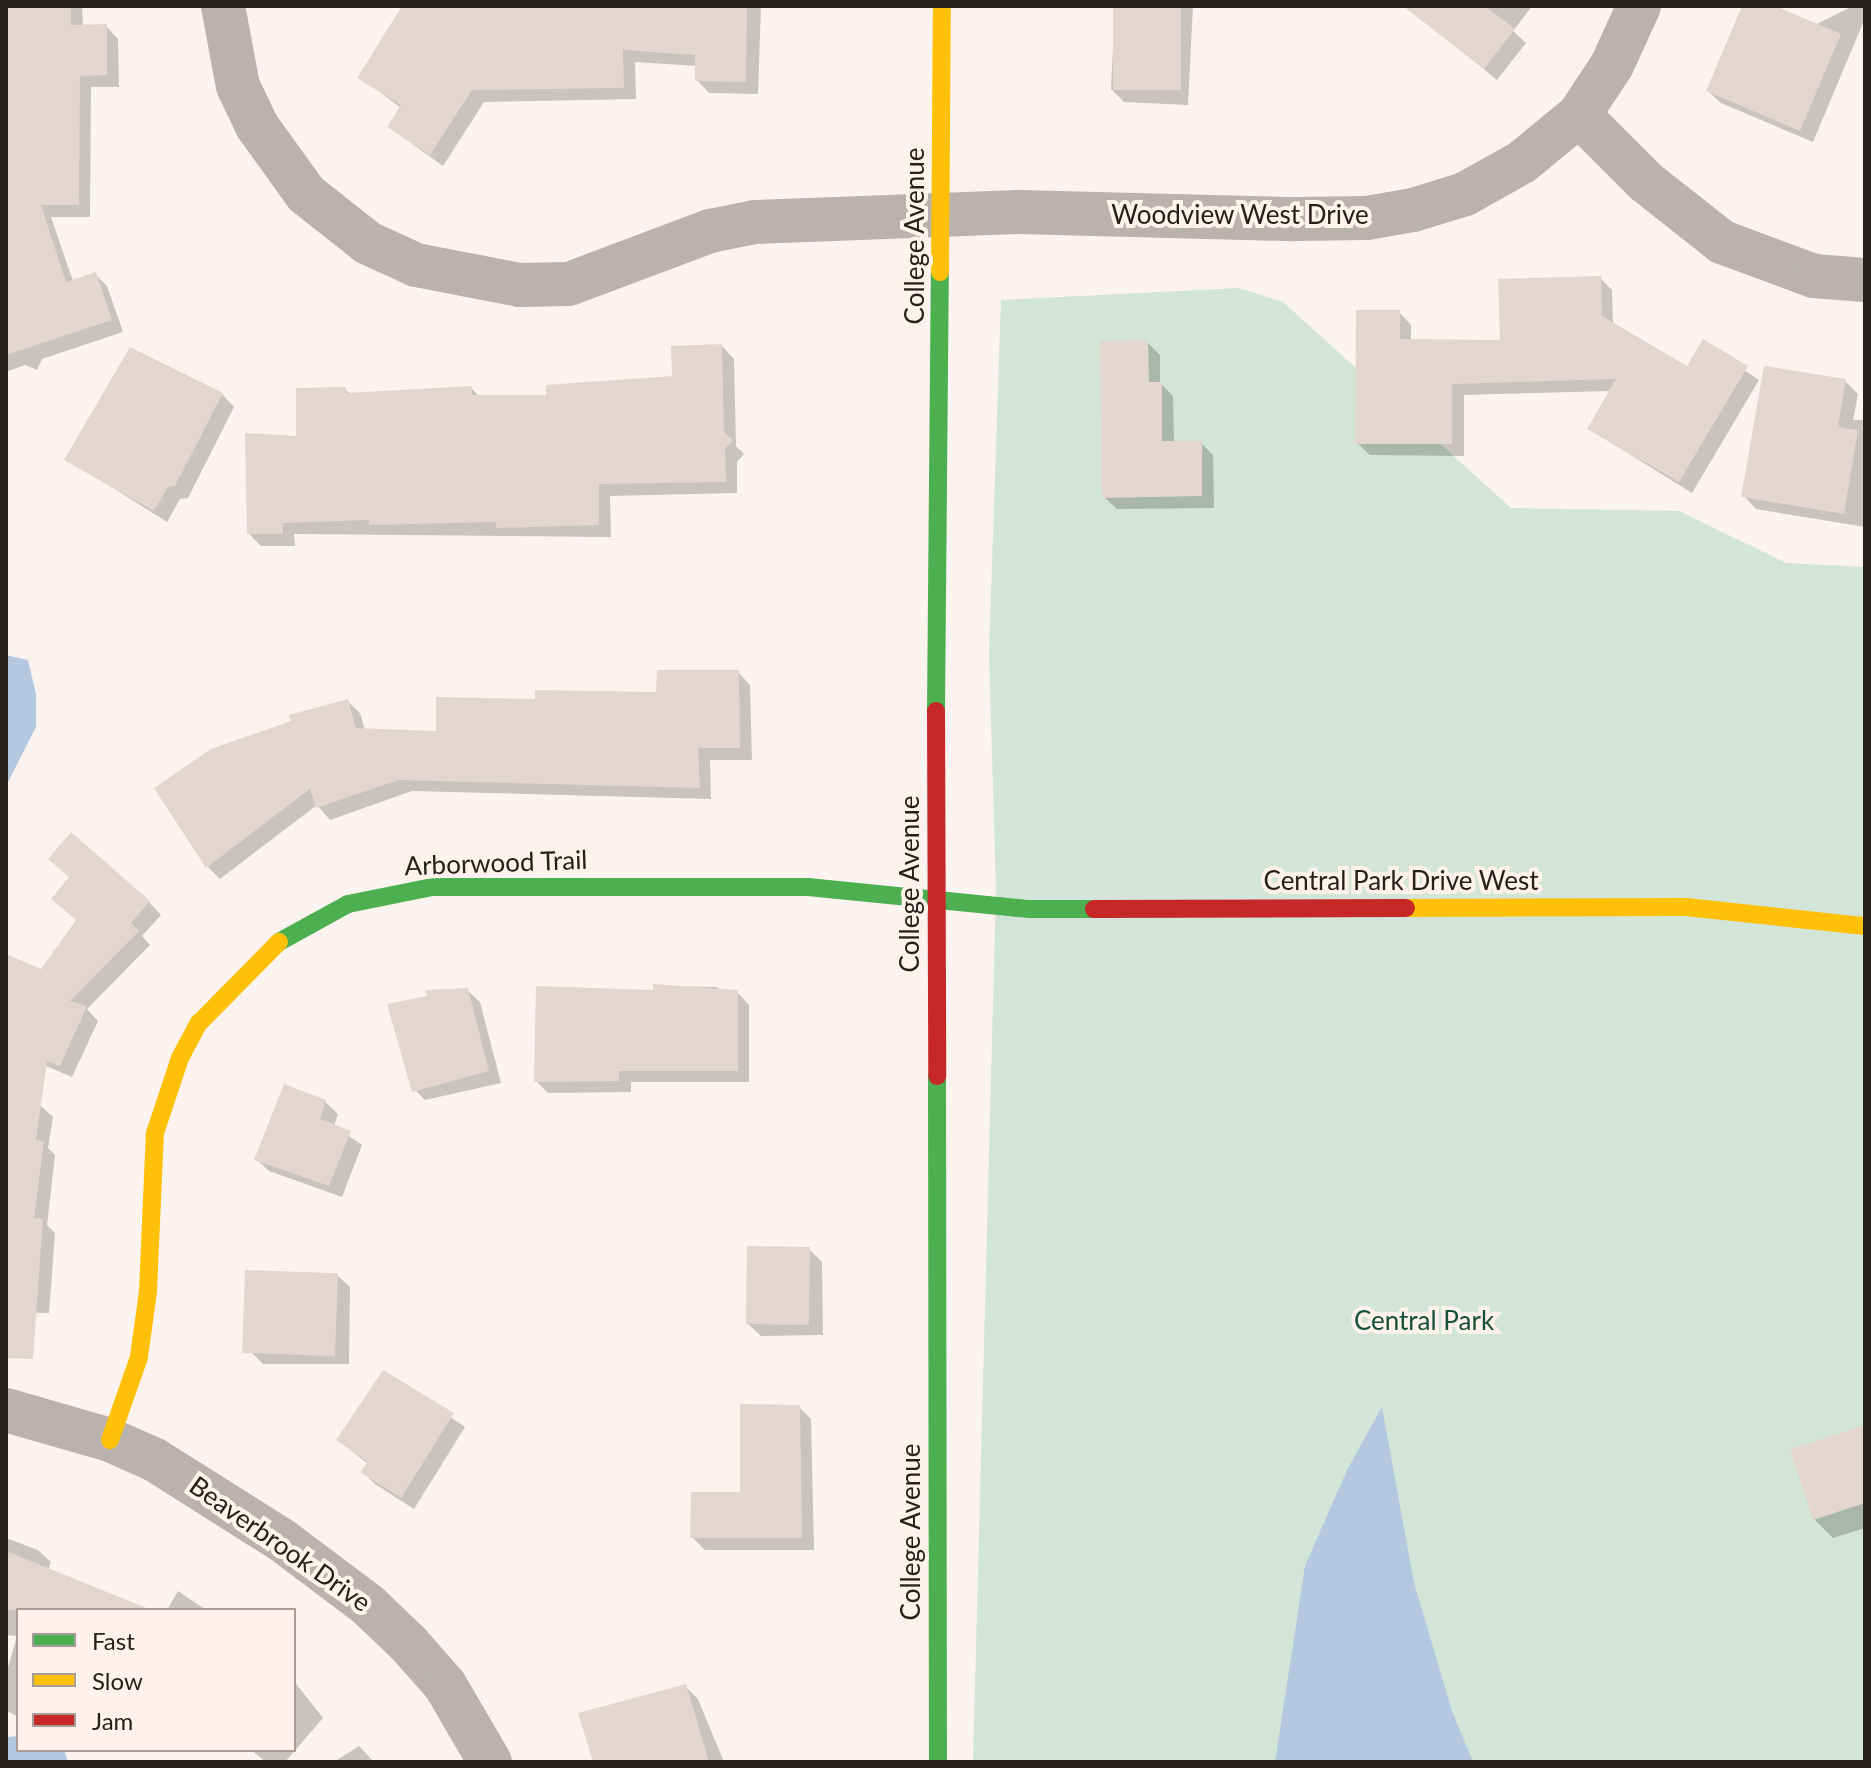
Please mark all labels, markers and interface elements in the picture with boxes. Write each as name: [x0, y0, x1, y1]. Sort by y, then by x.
street label: College Avenue: [899, 147, 931, 325]
street label: Woodview West Drive: [1111, 199, 1369, 231]
street label: College Avenue: [894, 795, 926, 973]
street label: Arborwood Trail: [404, 844, 588, 882]
street label: Central Park Drive West: [1263, 865, 1539, 897]
park label: Central Park: [1354, 1305, 1494, 1337]
street label: College Avenue: [895, 1443, 927, 1621]
street label: Beaverbrook Drive: [183, 1470, 377, 1618]
legend: [16, 1608, 296, 1752]
text: Fast: [92, 1626, 135, 1655]
text: Slow: [92, 1666, 143, 1695]
text: Jam: [92, 1706, 133, 1735]

